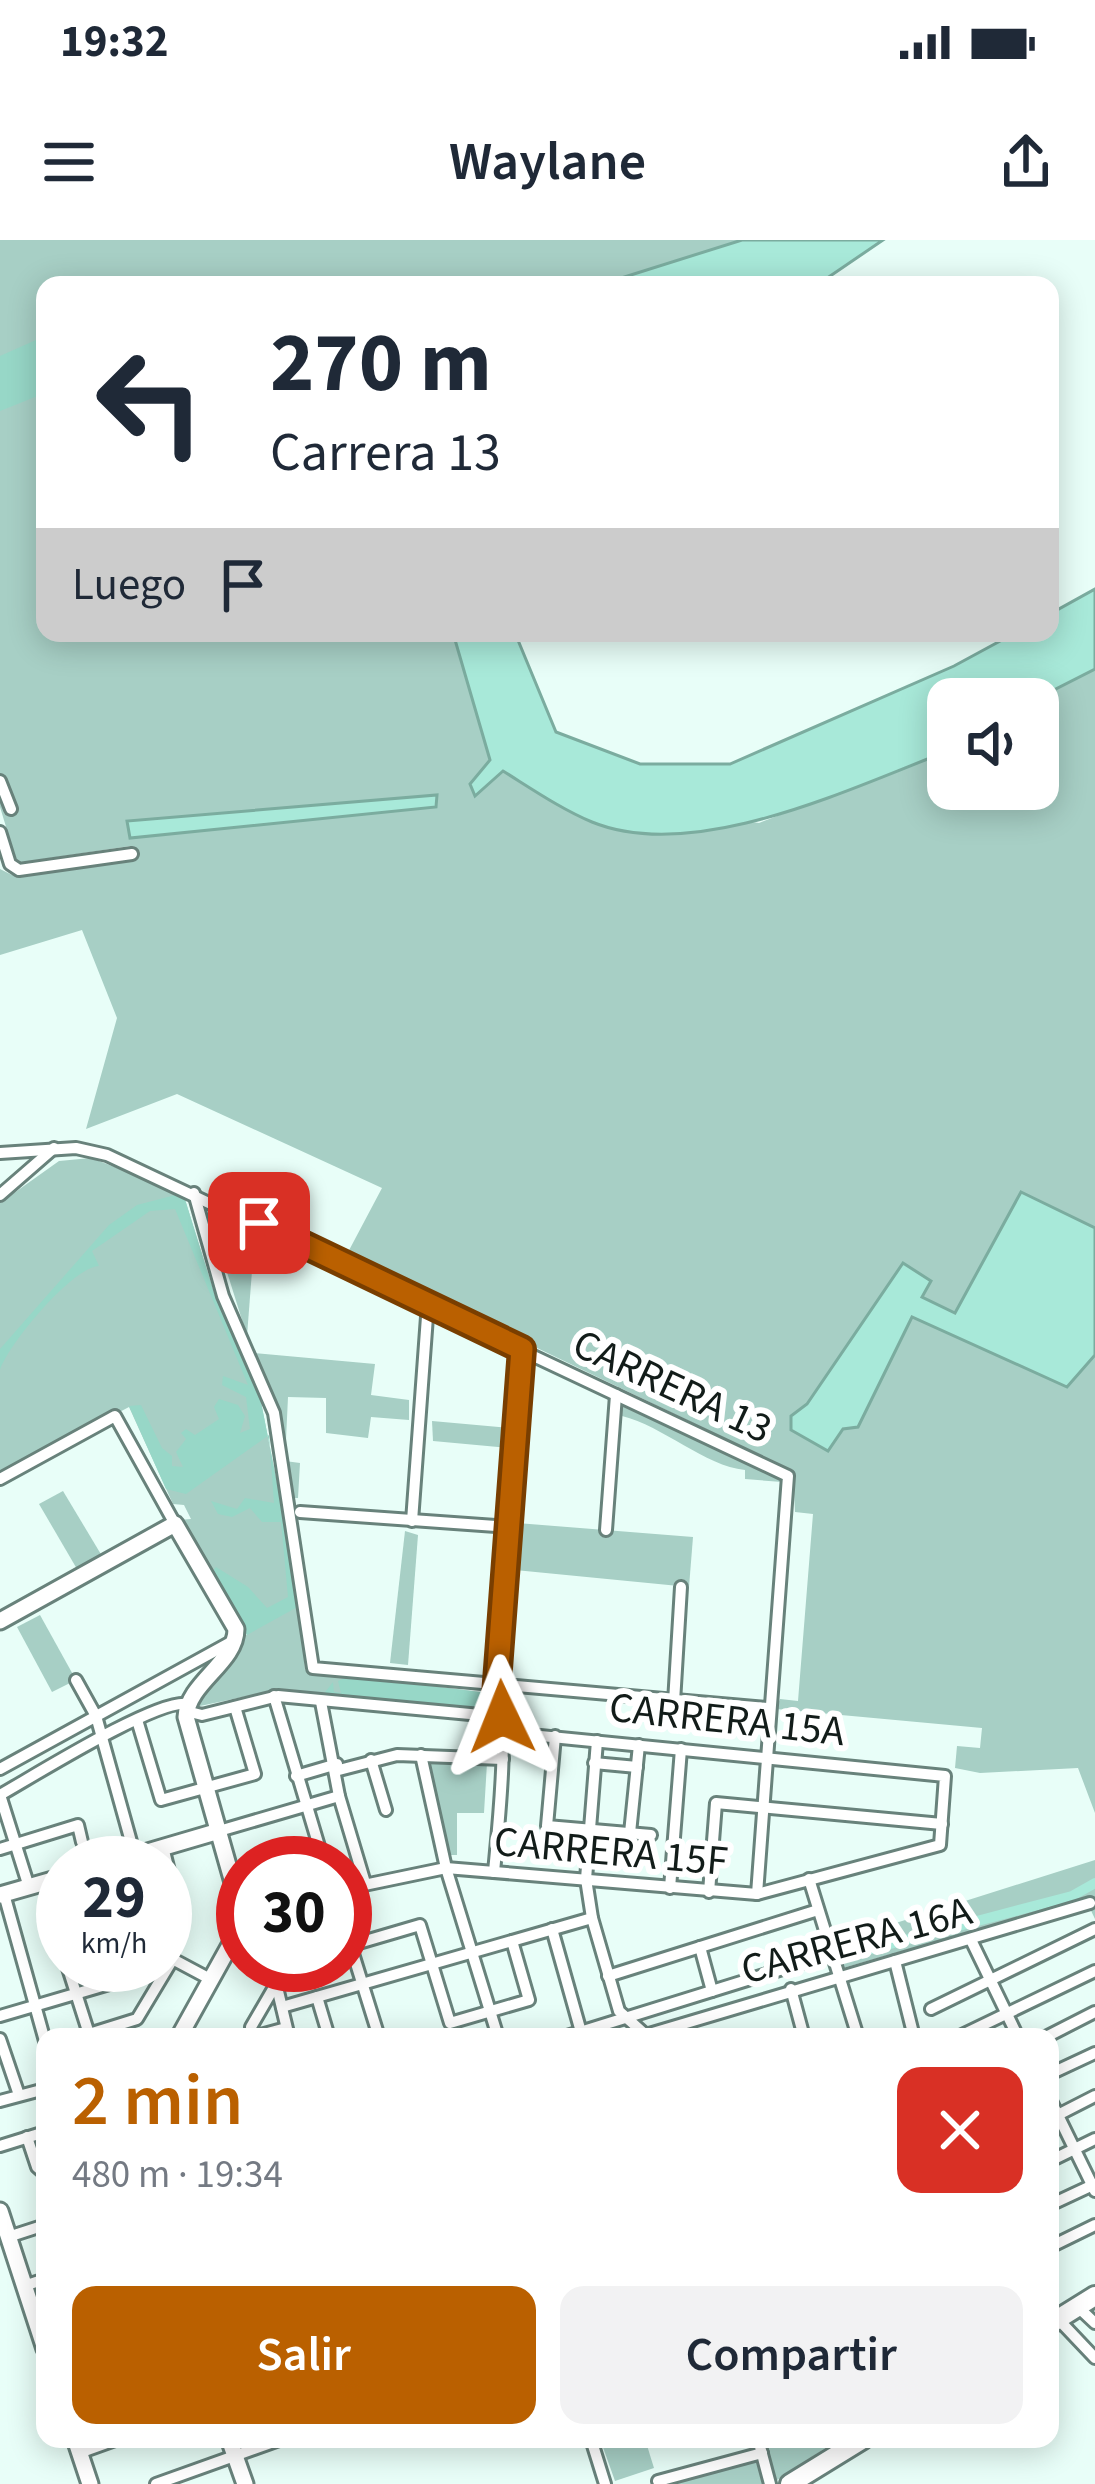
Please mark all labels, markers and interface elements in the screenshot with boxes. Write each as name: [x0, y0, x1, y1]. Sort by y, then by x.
text: 19:32: [60, 10, 169, 74]
text: Waylane: [449, 124, 646, 201]
icon: menu: [36, 129, 102, 195]
icon: share: [993, 129, 1059, 195]
text: 270 m: [270, 304, 492, 424]
icon: left: [72, 324, 228, 480]
text: Carrera 13: [270, 415, 501, 492]
icon: arrive: [210, 552, 276, 618]
text: Luego: [72, 553, 186, 617]
map controls: [927, 678, 1059, 810]
button: sound: [927, 678, 1059, 810]
pin: [208, 1172, 310, 1274]
icon: arrive: [226, 1190, 292, 1256]
street label: CARRERA 13: [563, 1315, 782, 1459]
position arrow: [439, 1654, 565, 1780]
street label: CARRERA 15A: [606, 1678, 848, 1762]
street label: CARRERA 15F: [492, 1812, 730, 1892]
speed limit sign: 30: [216, 1836, 372, 1992]
text: 29: [82, 1856, 146, 1941]
street label: CARRERA 16A: [735, 1881, 979, 2000]
text: km/h: [81, 1922, 147, 1965]
text: 2 min: [72, 2050, 243, 2153]
button: close: [897, 2067, 1023, 2193]
text: 480 m · 19:34: [72, 2147, 283, 2203]
button: Salir: [72, 2286, 536, 2424]
button: Compartir: [560, 2286, 1023, 2424]

